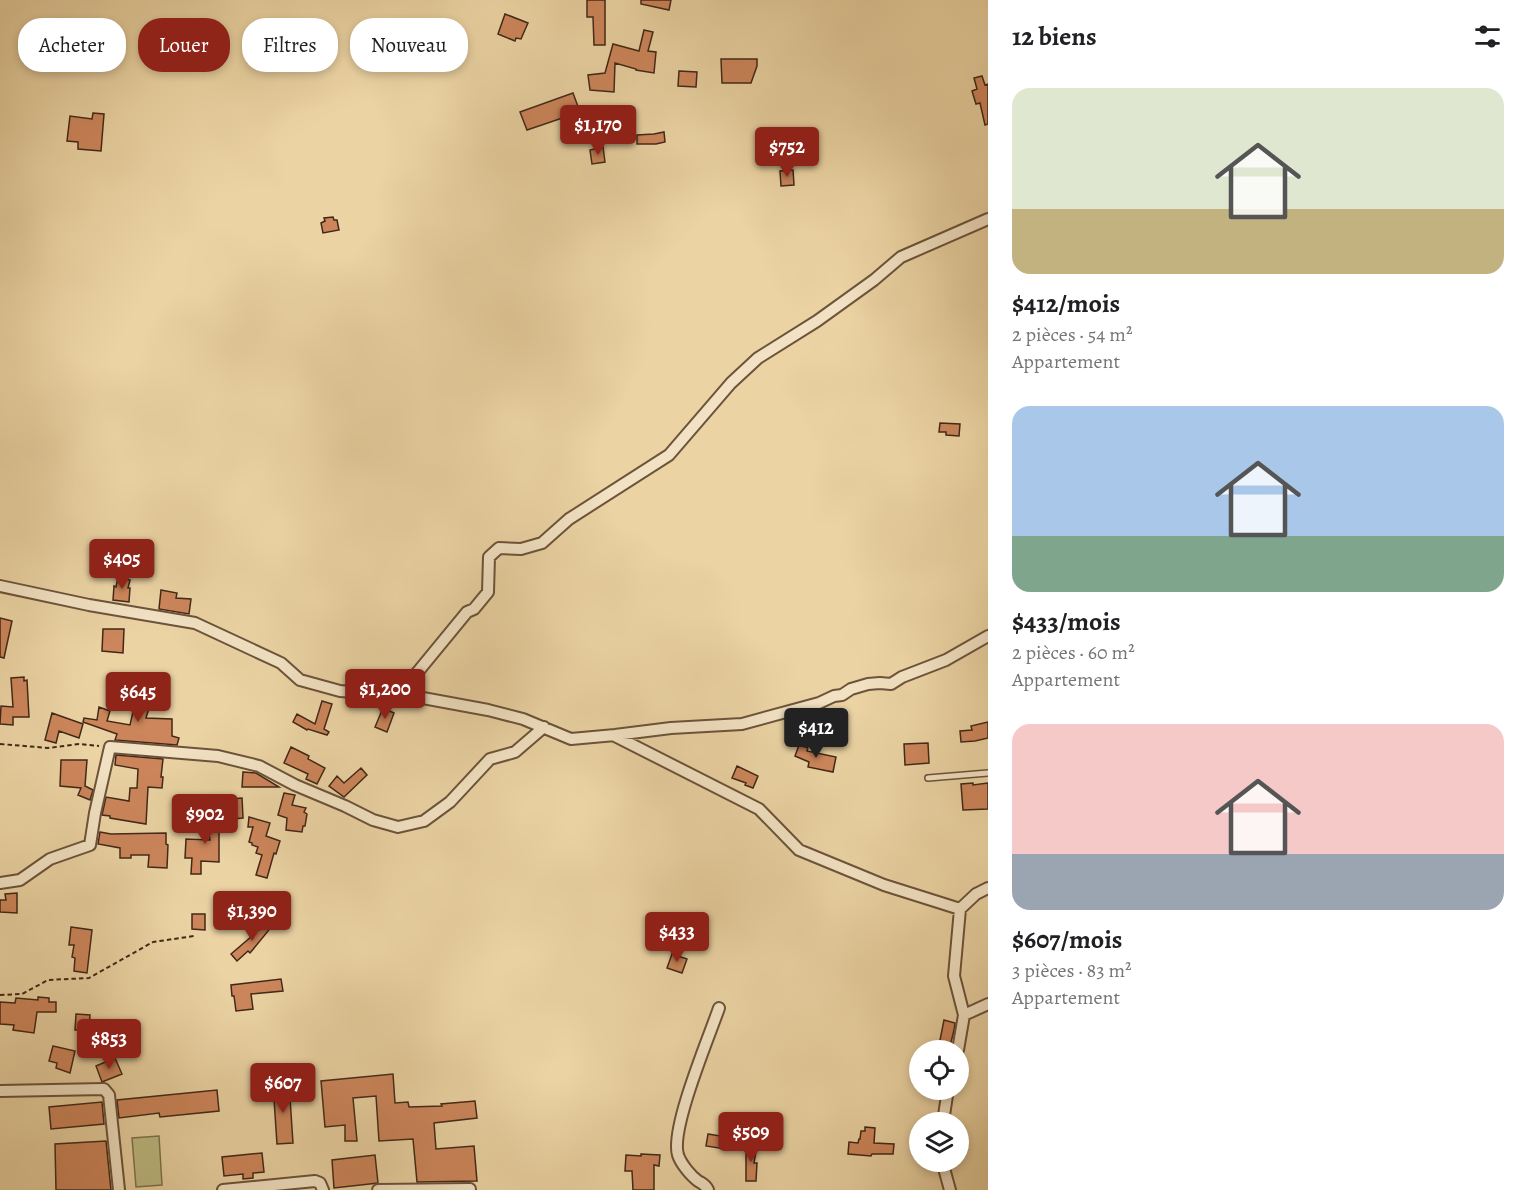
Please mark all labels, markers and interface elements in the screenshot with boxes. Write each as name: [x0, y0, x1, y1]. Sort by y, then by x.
chip: Acheter: [18, 18, 126, 72]
chip: Louer: [138, 18, 230, 72]
chip: Filtres: [242, 18, 338, 72]
chip: Nouveau: [350, 18, 468, 72]
text: 12 biens: [1012, 19, 1097, 54]
icon: filters: [1471, 20, 1504, 53]
pin: $1,170: [549, 105, 647, 156]
text: $1,170: [574, 111, 622, 138]
pin: $752: [751, 127, 823, 178]
icon: home: [1204, 127, 1312, 235]
text: $752: [769, 133, 805, 160]
text: $412/mois: [1012, 286, 1120, 321]
text: 2 pièces · 54 m²: [1012, 321, 1133, 348]
text: Appartement: [1012, 348, 1120, 375]
icon: home: [1204, 445, 1312, 553]
pin: $405: [86, 539, 158, 590]
text: $405: [103, 545, 141, 572]
text: $433/mois: [1012, 604, 1121, 639]
text: 2 pièces · 60 m²: [1012, 639, 1135, 666]
text: Appartement: [1012, 666, 1120, 693]
pin: $1,200: [336, 669, 434, 720]
pin: $645: [102, 672, 174, 723]
text: $1,200: [359, 675, 411, 702]
text: $645: [120, 678, 156, 705]
pin: $412: [780, 708, 852, 759]
text: $412: [798, 714, 834, 741]
icon: home: [1204, 763, 1312, 871]
pin: $902: [169, 794, 241, 845]
text: $902: [186, 800, 224, 827]
pin: $1,390: [203, 891, 301, 942]
text: $1,390: [227, 897, 277, 924]
pin: $433: [641, 912, 713, 963]
text: $433: [659, 918, 695, 945]
text: $607/mois: [1012, 922, 1122, 957]
text: 3 pièces · 83 m²: [1012, 957, 1132, 984]
text: Appartement: [1012, 984, 1120, 1011]
pin: $853: [73, 1019, 145, 1070]
text: $853: [91, 1025, 127, 1052]
map controls: [909, 1040, 969, 1172]
button: locate: [909, 1040, 969, 1100]
pin: $607: [247, 1063, 319, 1114]
text: $607: [264, 1069, 302, 1096]
pin: $509: [715, 1112, 787, 1163]
button: layers: [909, 1112, 969, 1172]
text: $509: [732, 1118, 770, 1145]

